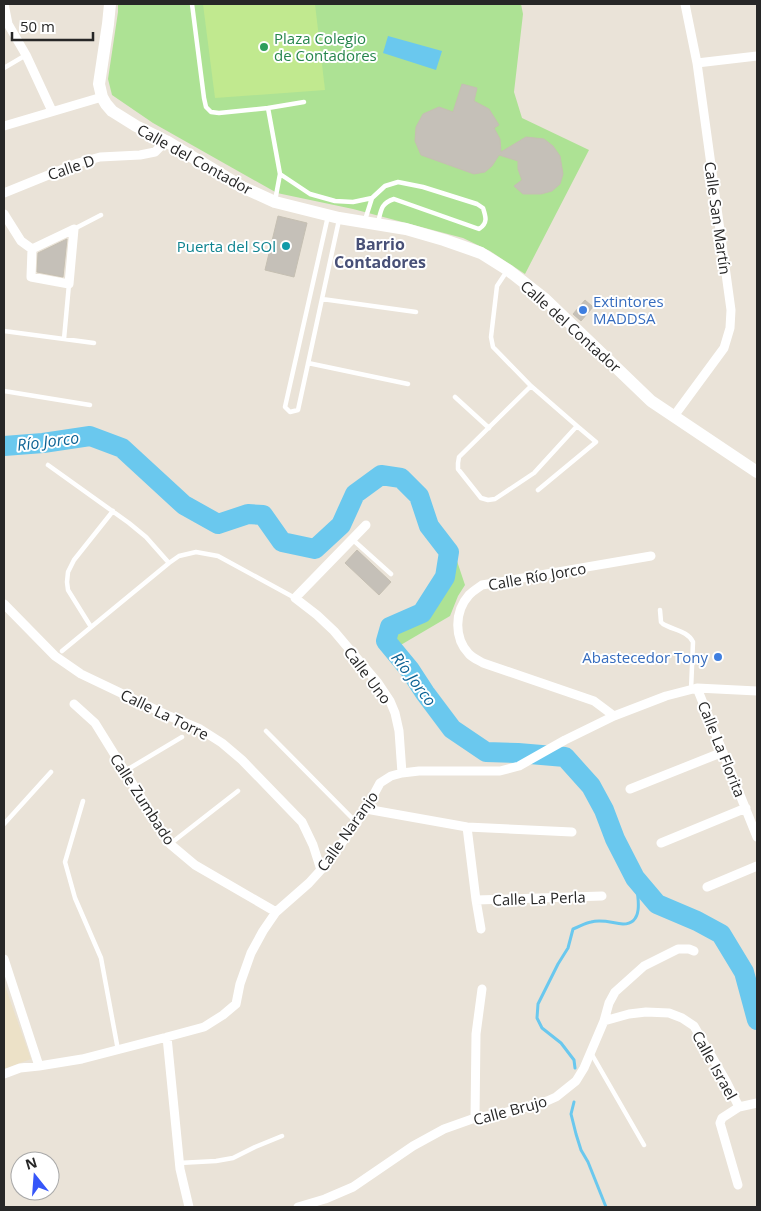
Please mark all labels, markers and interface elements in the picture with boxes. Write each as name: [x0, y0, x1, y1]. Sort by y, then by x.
scale bar: [12, 10, 94, 42]
text: 50 m: [20, 16, 55, 36]
place label: Plaza Colegio de Contadores: [274, 28, 377, 65]
marker: Plaza Colegio de Contadores: [258, 41, 270, 53]
street label: Calle del Contador: [134, 119, 256, 199]
street label: Calle D: [45, 150, 97, 184]
street label: Calle San Martín: [700, 160, 736, 276]
district label: Barrio Contadores: [334, 233, 426, 273]
place label: Puerta del SOl: [177, 236, 276, 256]
marker: Puerta del SOl: [280, 240, 292, 252]
street label: Calle del Contador: [517, 276, 625, 376]
place label: Extintores MADDSA: [593, 291, 664, 328]
marker: Extintores MADDSA: [577, 304, 589, 316]
water label: Río Jorco: [16, 426, 80, 456]
street label: Calle Río Jorco: [487, 558, 587, 594]
street label: Calle Uno: [340, 642, 396, 708]
place label: Abastecedor Tony: [582, 647, 708, 667]
water label: Río Jorco: [386, 648, 442, 710]
marker: Abastecedor Tony: [712, 651, 724, 663]
street label: Calle La Torre: [118, 684, 212, 744]
street label: Calle La Florita: [694, 698, 750, 800]
street label: Calle Zumbado: [106, 749, 180, 849]
street label: Calle Naranjo: [312, 787, 382, 875]
street label: Calle La Perla: [492, 886, 586, 910]
street label: Calle Israel: [688, 1027, 742, 1103]
street label: Calle Brujo: [471, 1091, 549, 1129]
north arrow: [10, 1151, 60, 1201]
text: N: [23, 1152, 39, 1174]

